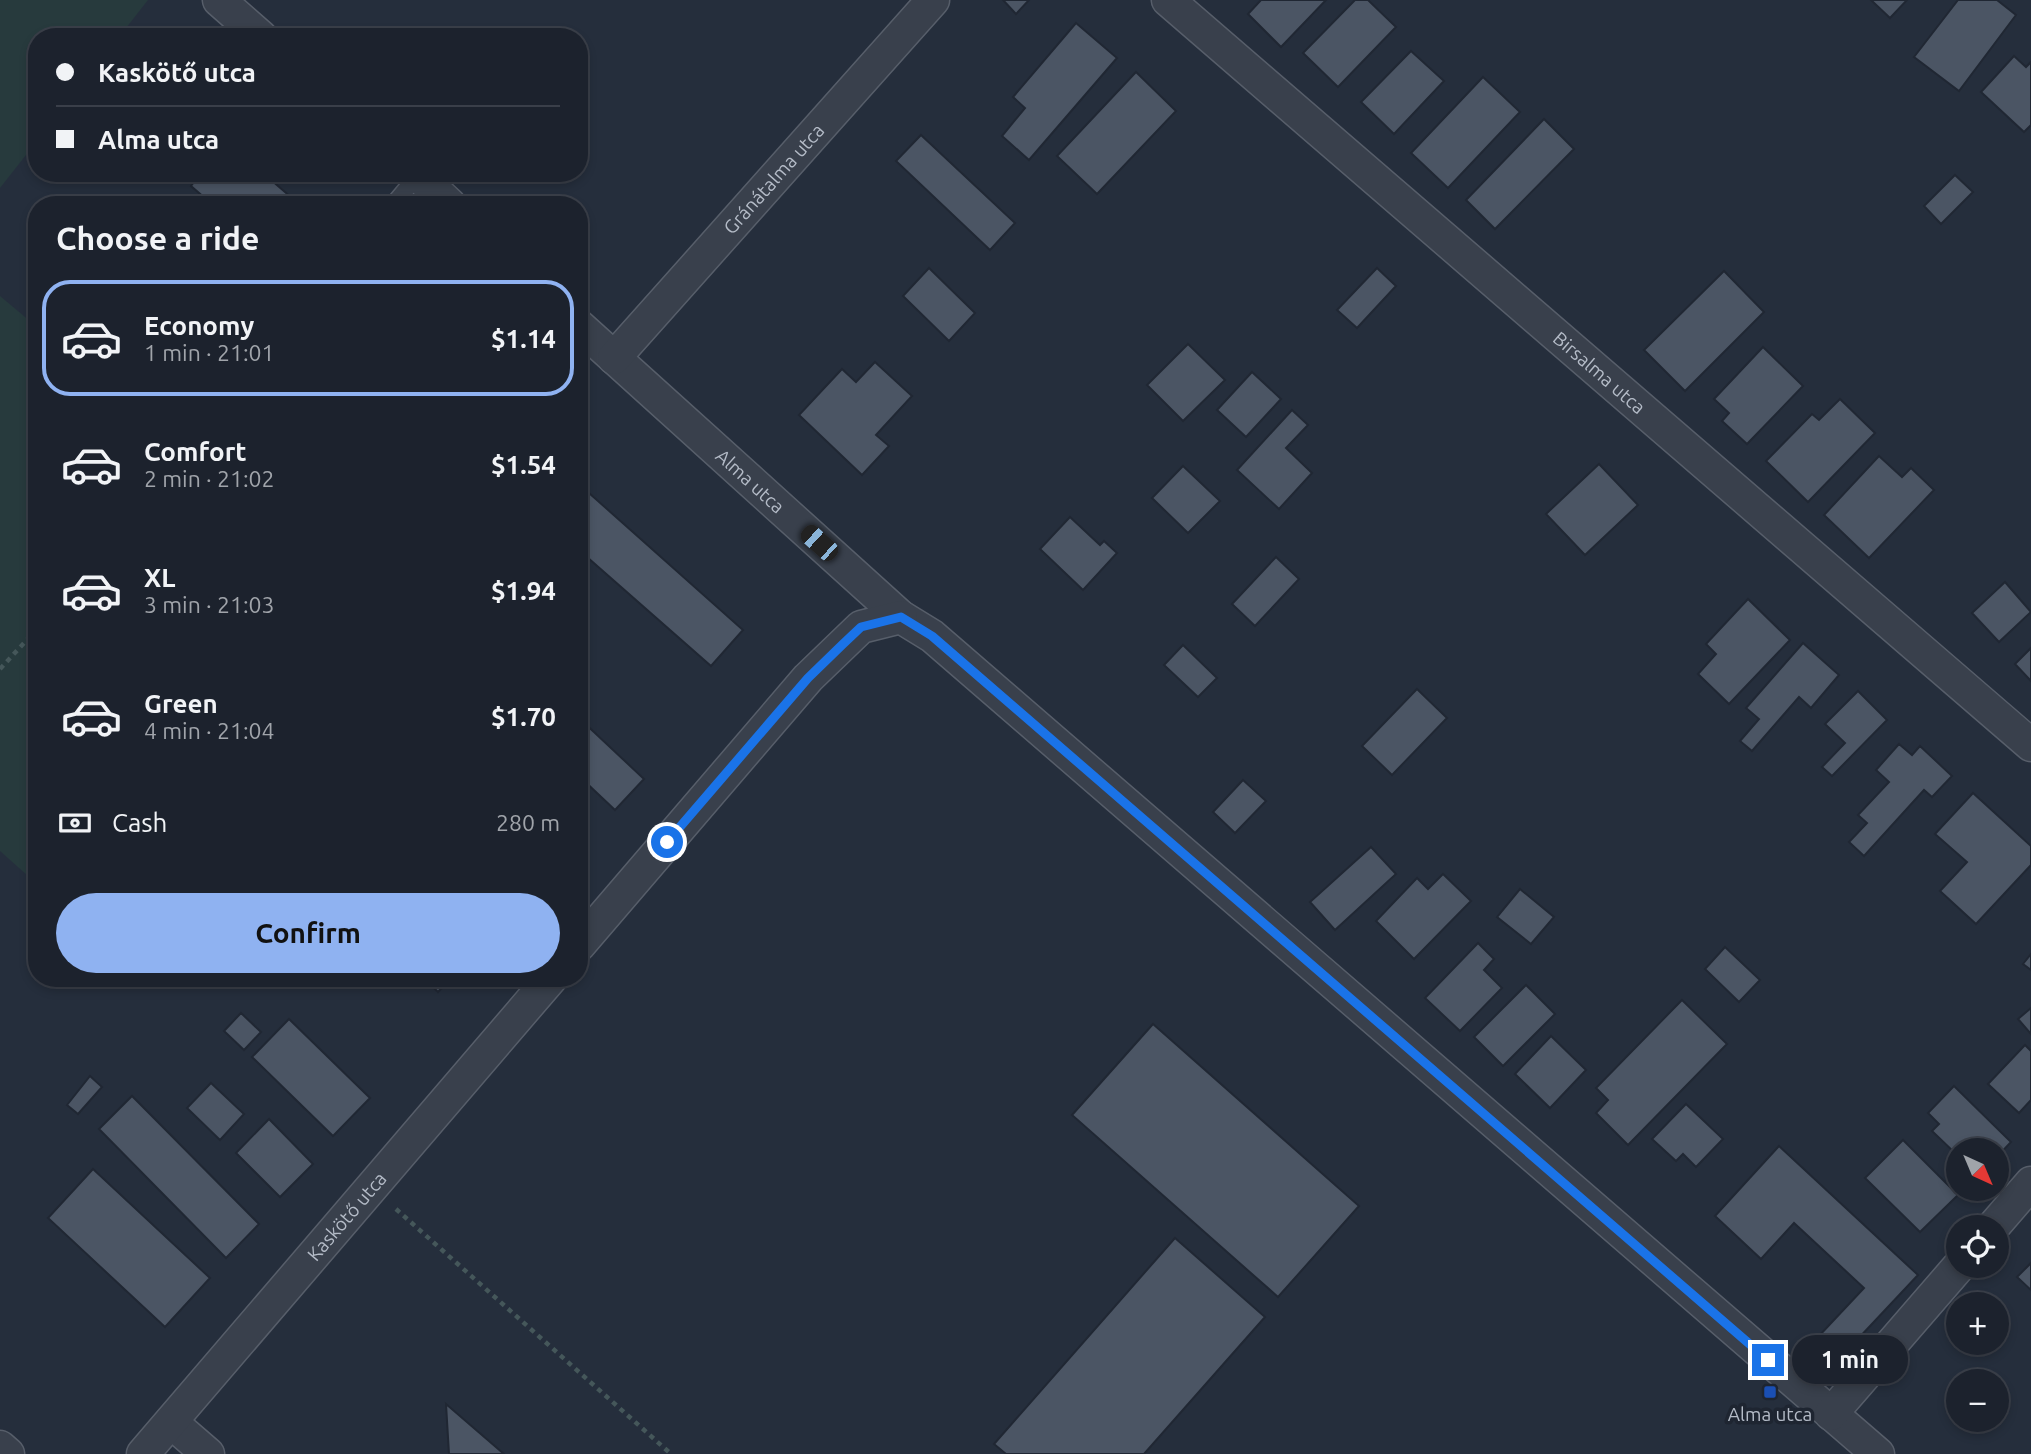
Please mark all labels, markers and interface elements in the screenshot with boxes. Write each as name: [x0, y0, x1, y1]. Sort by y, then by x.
text: Kaskötő utca: [98, 58, 256, 87]
street label: Gránátalma utca: [719, 119, 828, 238]
text: Alma utca: [98, 125, 219, 154]
text: Choose a ride: [56, 220, 259, 256]
icon: car: [60, 307, 123, 370]
text: Economy: [144, 311, 254, 340]
text: $1.14: [491, 324, 556, 353]
street label: Birsalma utca: [1549, 327, 1650, 418]
text: 1 min · 21:01: [144, 340, 275, 365]
icon: car: [60, 433, 123, 496]
text: Comfort: [144, 437, 247, 466]
street label: Alma utca: [712, 444, 789, 517]
text: $1.54: [491, 450, 556, 479]
text: 2 min · 21:02: [144, 466, 275, 491]
car: [797, 521, 842, 565]
icon: car: [60, 559, 123, 622]
text: XL: [144, 563, 175, 592]
text: $1.94: [491, 576, 556, 605]
text: 3 min · 21:03: [144, 592, 275, 617]
icon: car: [60, 685, 123, 748]
text: Green: [144, 689, 218, 718]
text: $1.70: [491, 702, 556, 731]
text: 4 min · 21:04: [144, 718, 275, 743]
icon: cash: [56, 804, 94, 842]
text: Cash: [112, 808, 167, 837]
text: 280 m: [496, 810, 560, 835]
route start: [651, 826, 683, 858]
button: Confirm: [56, 893, 560, 973]
north arrow: [1946, 1138, 2009, 1200]
map controls: [1946, 1138, 2009, 1432]
street label: Kaskötő utca: [303, 1168, 391, 1265]
button: locate: [1946, 1215, 2009, 1278]
button: +: [1946, 1292, 2009, 1355]
callout: 1 min: [1792, 1336, 1908, 1384]
route end: [1752, 1344, 1784, 1376]
text: 1 min: [1821, 1347, 1879, 1372]
button: −: [1946, 1369, 2009, 1432]
marker: Alma utca: [1762, 1384, 1778, 1400]
place label: Alma utca: [1728, 1403, 1812, 1425]

